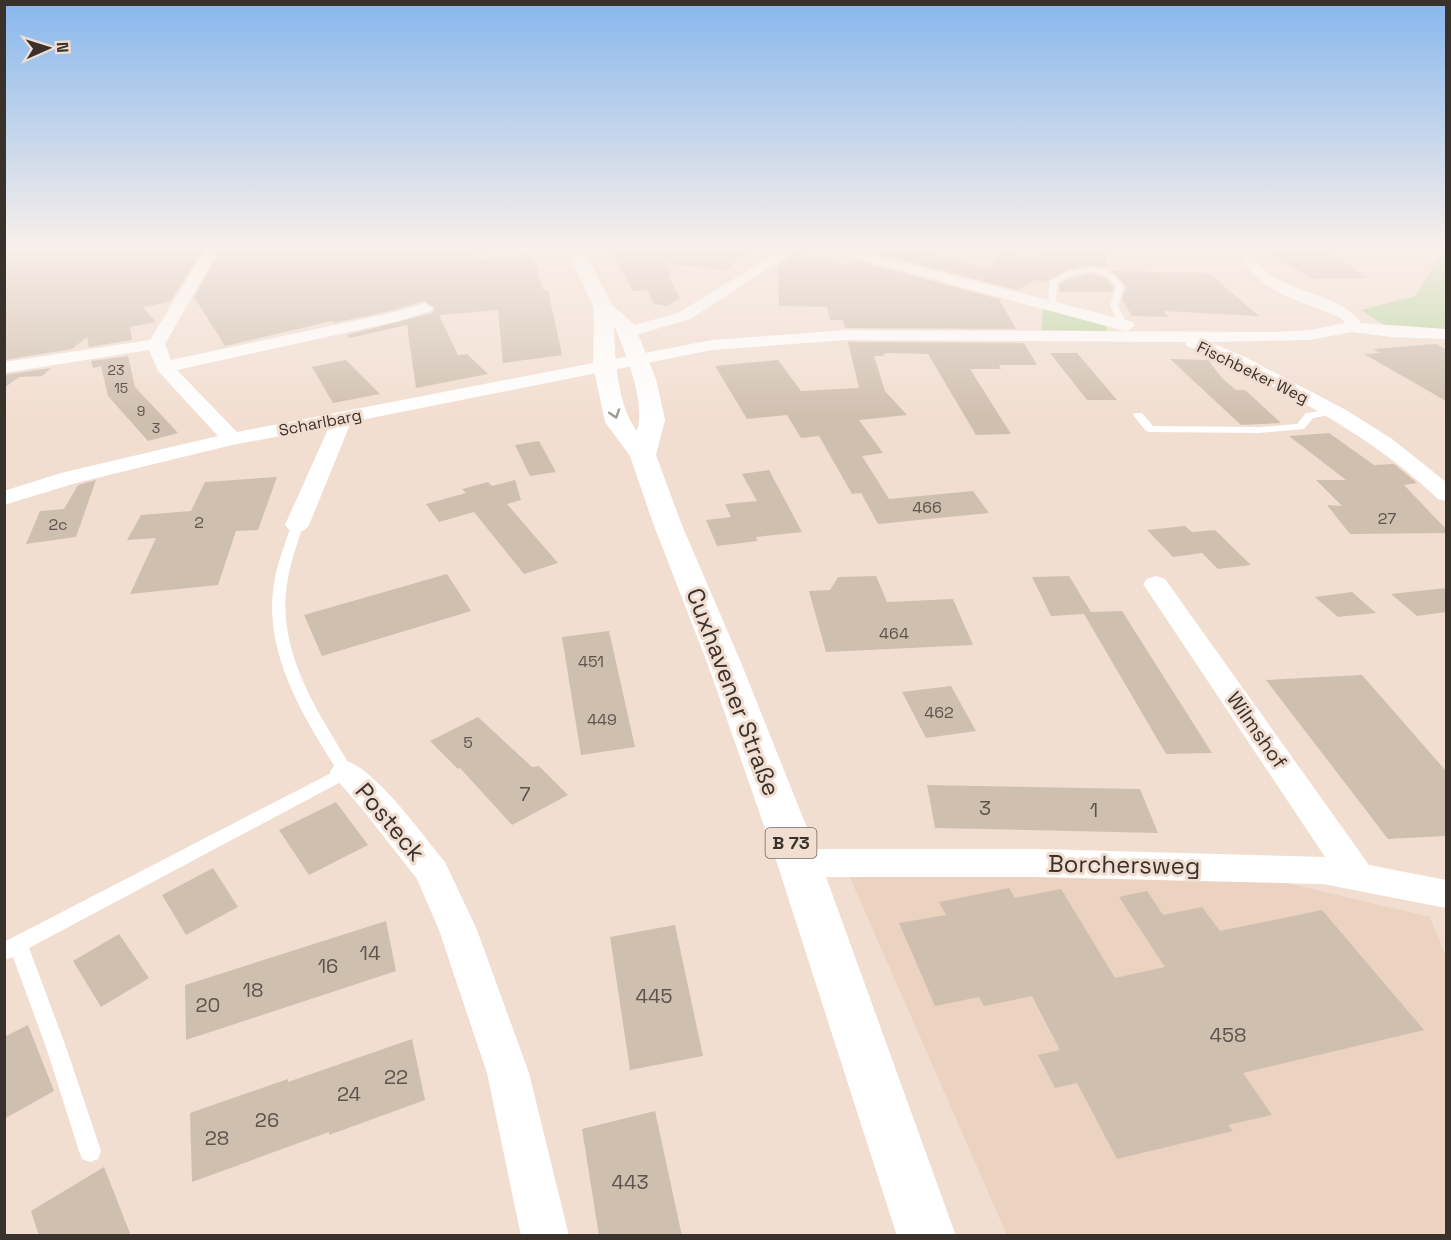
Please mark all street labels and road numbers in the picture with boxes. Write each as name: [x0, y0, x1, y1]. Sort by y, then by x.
street label: Fischbeker Weg: [1194, 336, 1312, 408]
street label: Scharlbarg: [277, 404, 363, 441]
street label: Cuxhavener Straße: [679, 583, 787, 800]
street label: Wilmshof: [1221, 686, 1293, 774]
street label: Posteck: [349, 776, 432, 867]
road number: B 73: [766, 828, 816, 858]
street label: Borchersweg: [1048, 848, 1200, 881]

